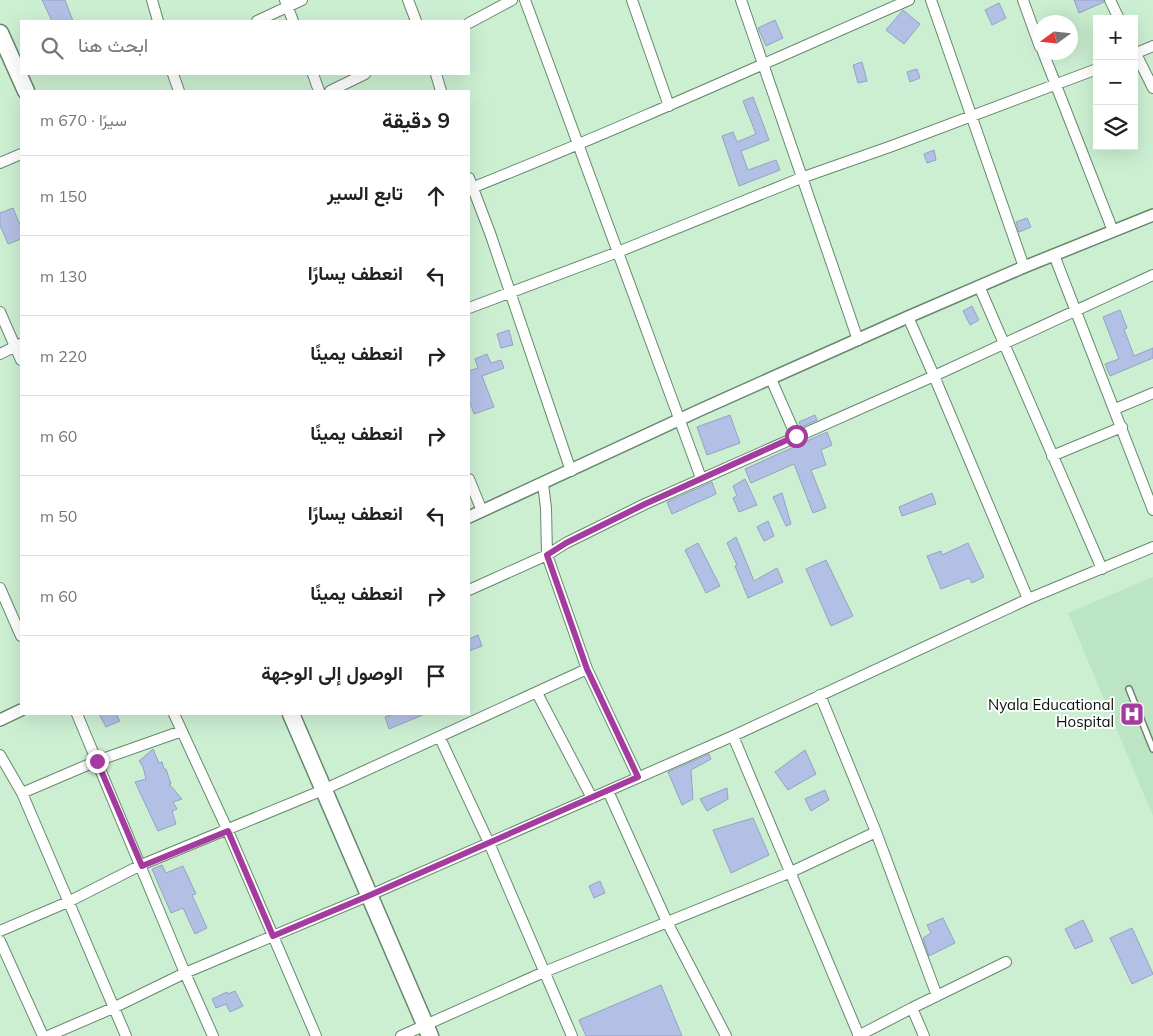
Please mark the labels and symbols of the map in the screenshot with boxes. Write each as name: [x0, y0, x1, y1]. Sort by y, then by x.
north arrow: [1033, 15, 1078, 60]
route start: [785, 425, 808, 448]
place label: Nyala Educational Hospital: [988, 695, 1114, 731]
hospital icon: Nyala Educational Hospital: [1119, 701, 1145, 727]
route end: [86, 750, 109, 773]

